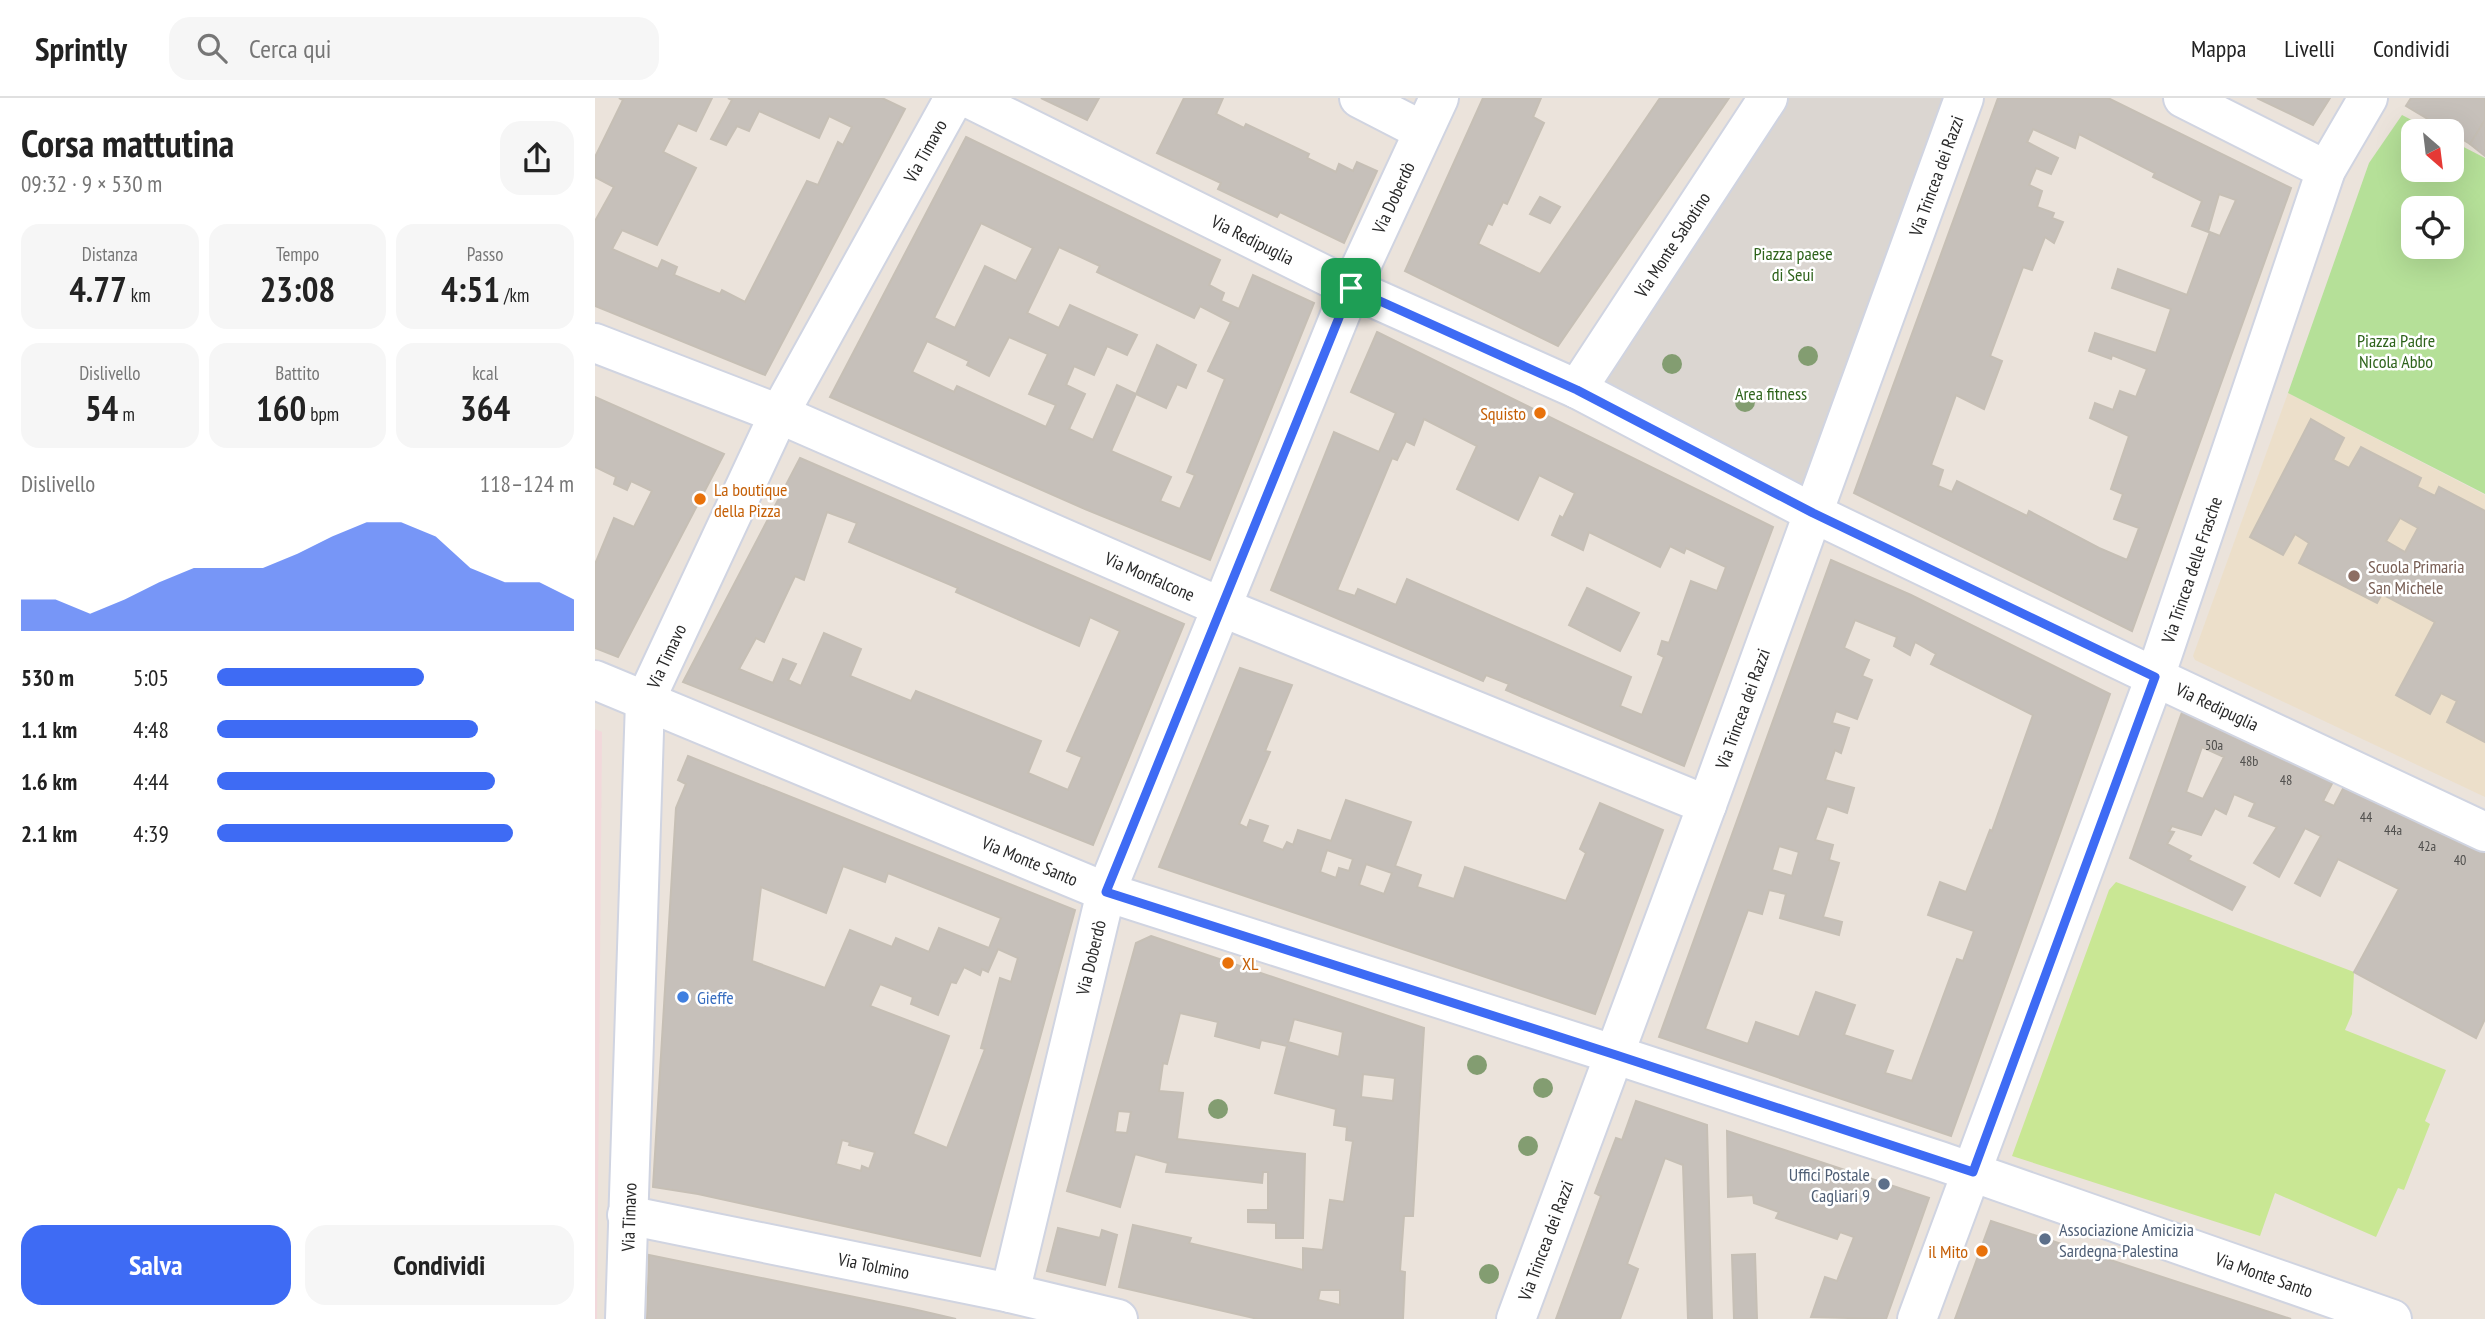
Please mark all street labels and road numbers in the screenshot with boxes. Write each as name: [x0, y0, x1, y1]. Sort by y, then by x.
street label: Via Trincea dei Razzi: [1903, 112, 1968, 240]
street label: Via Timavo: [898, 115, 952, 187]
street label: Via Doberdò: [1366, 158, 1420, 238]
street label: Via Monte Sabotino: [1628, 187, 1715, 302]
street label: Via Redipuglia: [1207, 209, 1298, 269]
street label: Via Trincea delle Frasche: [2156, 493, 2227, 647]
street label: Via Monfalcone: [1101, 546, 1198, 606]
street label: Via Timavo: [641, 620, 691, 693]
street label: Via Trincea dei Razzi: [1709, 645, 1774, 773]
street label: Via Redipuglia: [2171, 677, 2263, 736]
street label: Via Monte Santo: [978, 830, 1082, 891]
street label: Via Doberdò: [1070, 917, 1110, 998]
street label: Via Trincea dei Razzi: [1512, 1177, 1578, 1304]
street label: Via Timavo: [616, 1182, 641, 1253]
street label: Via Monte Santo: [2211, 1246, 2316, 1302]
street label: Via Tolmino: [835, 1247, 912, 1284]

